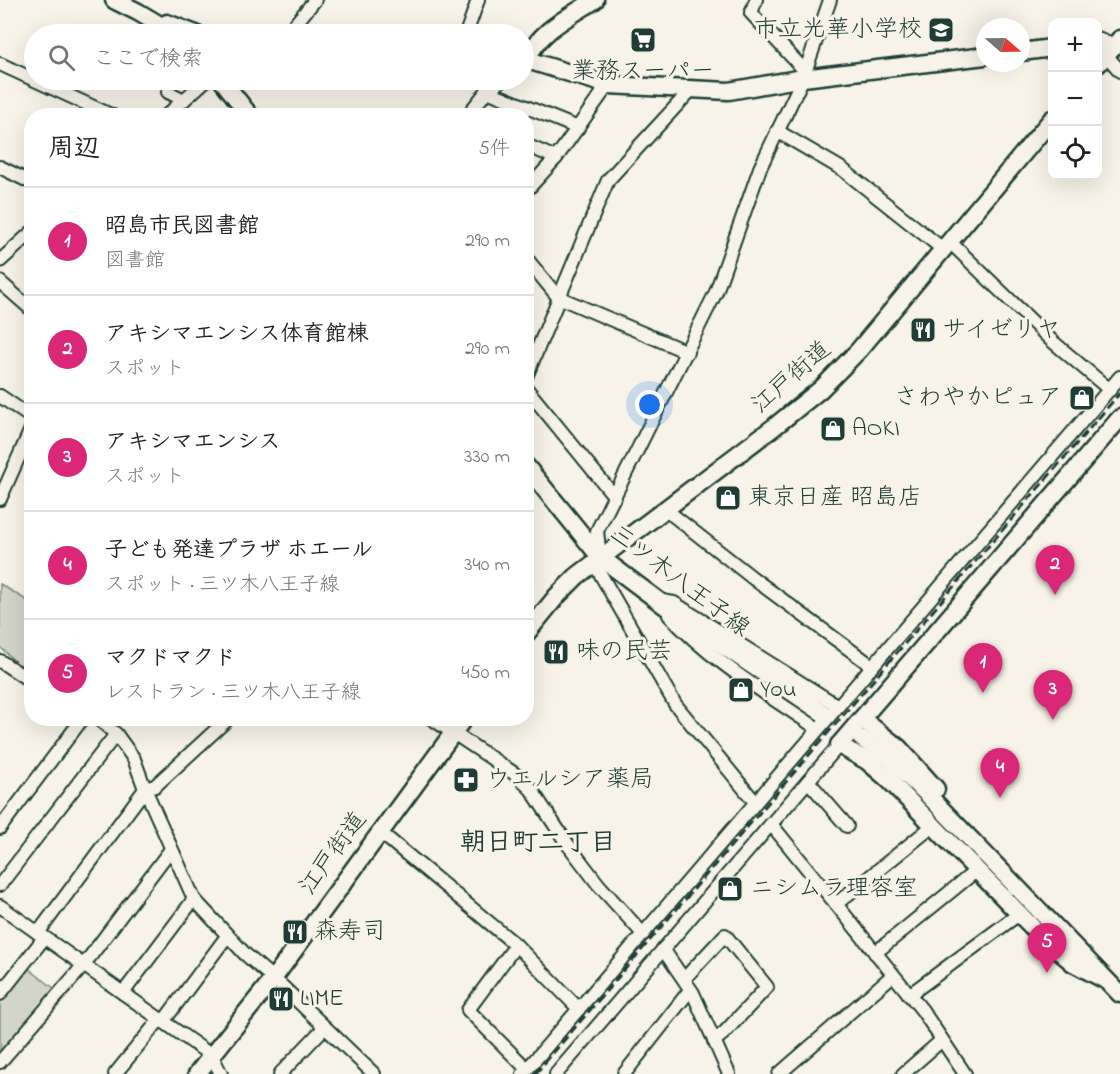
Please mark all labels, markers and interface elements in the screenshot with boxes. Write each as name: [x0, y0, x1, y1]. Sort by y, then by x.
place label: 市立光華小学校: [754, 13, 922, 48]
school or university icon: 市立光華小学校: [926, 15, 956, 45]
north arrow: [976, 18, 1030, 72]
map controls: [1048, 18, 1102, 180]
button: +: [1048, 18, 1102, 72]
search box: [24, 24, 534, 90]
supermarket icon: 業務スーパー: [628, 25, 658, 55]
icon: search: [45, 41, 78, 74]
text: ここで検索: [93, 44, 203, 76]
place label: 業務スーパー: [571, 55, 715, 90]
button: −: [1048, 72, 1102, 126]
button: locate: [1048, 126, 1102, 180]
text: 周辺: [48, 131, 100, 169]
text: 5件: [479, 135, 510, 164]
text: 昭島市民図書館: [105, 211, 259, 243]
text: 1: [64, 227, 71, 256]
text: 290 m: [465, 227, 510, 256]
text: 図書館: [105, 247, 165, 276]
place label: サイゼリヤ: [942, 313, 1061, 348]
restaurant icon: サイゼリヤ: [908, 315, 938, 345]
text: アキシマエンシス体育館棟: [105, 319, 369, 351]
street label: 江戸街道: [744, 333, 840, 423]
text: 2: [63, 335, 72, 364]
text: 290 m: [465, 335, 510, 364]
text: スポット: [105, 355, 185, 384]
place label: さわやかピュア: [894, 381, 1062, 416]
shop icon: さわやかピュア: [1067, 383, 1097, 413]
your location: [635, 390, 664, 419]
place label: AOKI: [852, 412, 900, 447]
shop icon: AOKI: [818, 414, 848, 444]
text: アキシマエンシス: [105, 427, 281, 459]
text: 3: [63, 443, 72, 472]
text: 330 m: [464, 443, 510, 472]
text: スポット: [105, 463, 185, 492]
place label: 東京日産 昭島店: [748, 481, 922, 516]
shop icon: 東京日産 昭島店: [713, 483, 743, 513]
street label: 三ツ木八王子線: [601, 517, 757, 647]
text: 子ども発達プラザ ホエール: [105, 535, 373, 567]
pin: 2: [1036, 546, 1074, 595]
text: 4: [63, 551, 72, 580]
text: 340 m: [464, 551, 510, 580]
text: スポット · 三ツ木八王子線: [105, 571, 339, 600]
place label: 味の民芸: [576, 635, 672, 670]
restaurant icon: 味の民芸: [541, 637, 571, 667]
text: マクドマクド: [105, 643, 236, 675]
pin: 1: [964, 644, 1002, 693]
text: 5: [62, 659, 73, 688]
text: 450 m: [461, 659, 510, 688]
pin: 3: [1034, 670, 1072, 720]
place label: You: [760, 673, 796, 708]
shop icon: You: [726, 675, 756, 705]
text: レストラン · 三ツ木八王子線: [105, 679, 361, 708]
pin: 4: [980, 748, 1020, 798]
place label: ウエルシア薬局: [486, 763, 654, 798]
pharmacy icon: ウエルシア薬局: [451, 765, 481, 795]
street label: 江戸街道: [292, 805, 376, 903]
district label: 朝日町二丁目: [460, 825, 616, 863]
place label: ニシムラ理容室: [750, 872, 918, 907]
shop icon: ニシムラ理容室: [715, 874, 745, 904]
place label: 森寿司: [314, 915, 386, 950]
restaurant icon: 森寿司: [280, 917, 310, 947]
pin: 5: [1028, 924, 1066, 973]
place label: LIME: [300, 982, 344, 1017]
restaurant icon: LIME: [266, 984, 296, 1014]

